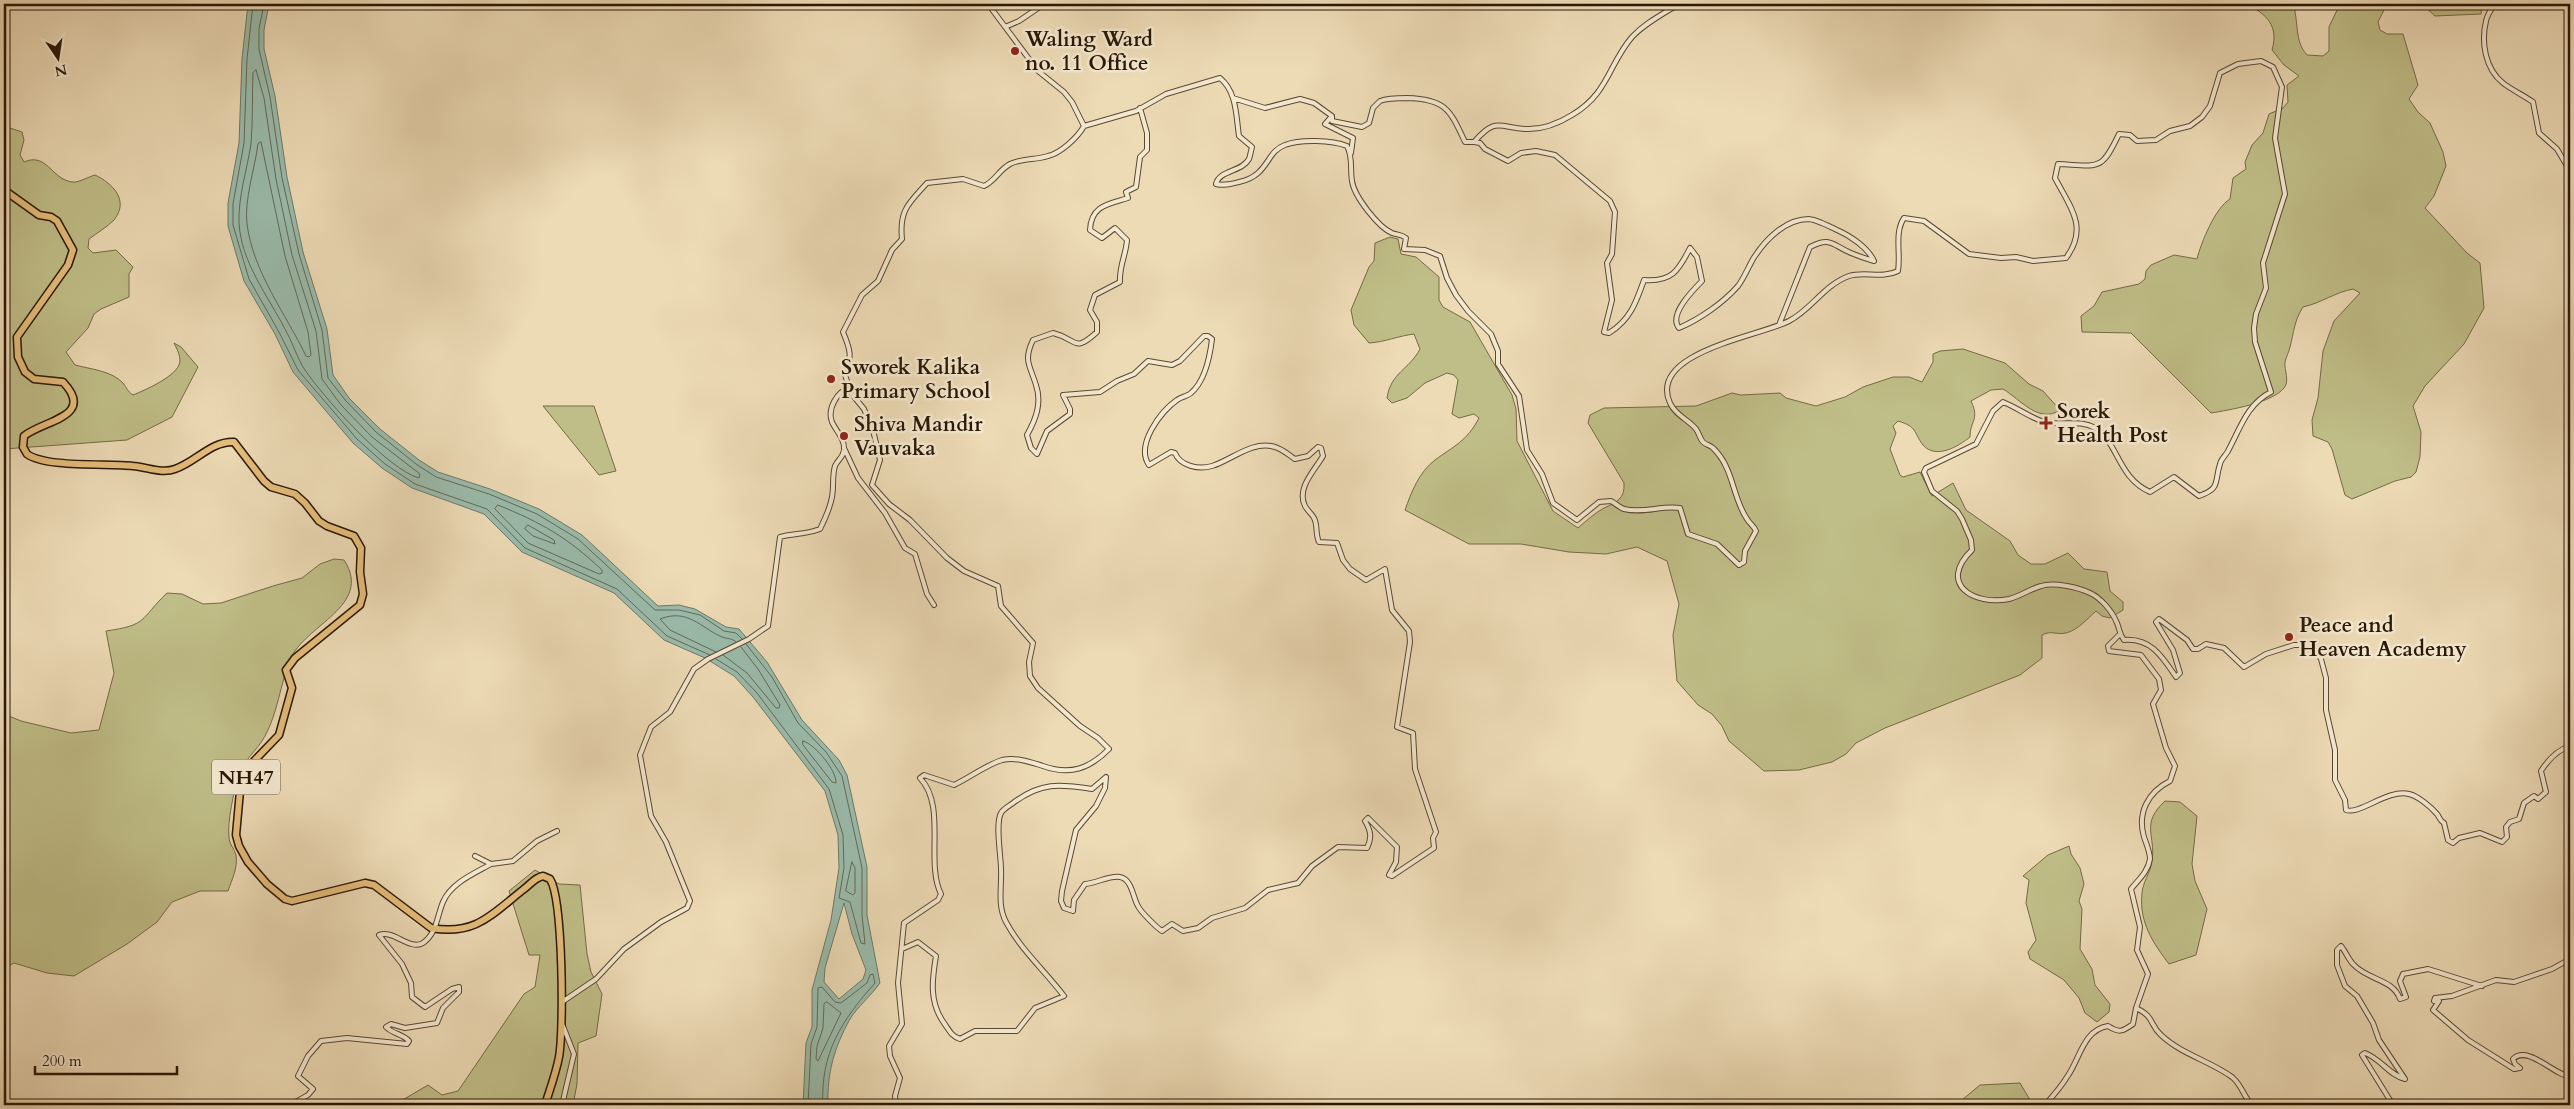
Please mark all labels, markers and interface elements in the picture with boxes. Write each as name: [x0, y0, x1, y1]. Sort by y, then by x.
place label: Waling Ward no. 11 Office: [1024, 25, 1153, 78]
north arrow: [32, 32, 82, 82]
marker: Waling Ward no. 11 Office: [1009, 45, 1021, 57]
text: N: [53, 60, 69, 81]
place label: Sworek Kalika Primary School: [841, 353, 990, 406]
marker: Sworek Kalika Primary School: [825, 373, 837, 385]
place label: Sorek Health Post: [2057, 397, 2168, 450]
place label: Shiva Mandir Vauvaka: [854, 410, 983, 463]
marker: Sorek Health Post: [2039, 416, 2053, 430]
marker: Shiva Mandir Vauvaka: [838, 430, 850, 442]
place label: Peace and Heaven Academy: [2299, 611, 2467, 664]
marker: Peace and Heaven Academy: [2283, 631, 2295, 643]
road number: NH47: [212, 760, 280, 794]
scale bar: [35, 1044, 178, 1076]
text: 200 m: [42, 1051, 82, 1071]

